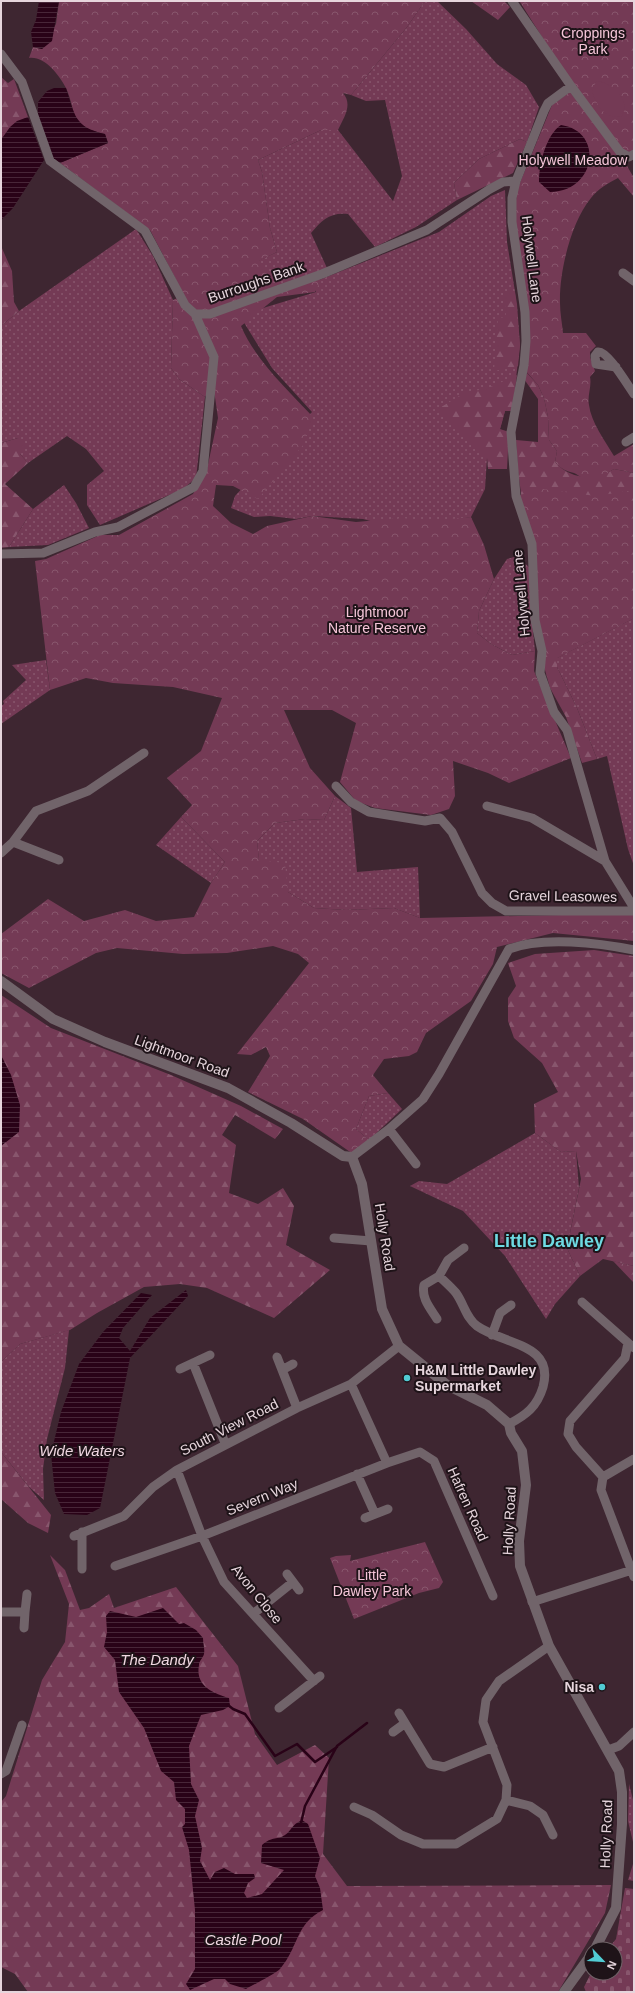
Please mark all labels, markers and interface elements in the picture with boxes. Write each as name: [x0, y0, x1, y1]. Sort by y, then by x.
park label: Croppings Park: [561, 25, 625, 57]
park label: Holywell Meadow: [519, 152, 628, 168]
street label: Holywell Lane: [519, 215, 545, 303]
street label: Burroughs Bank: [206, 258, 307, 306]
street label: Holywell Lane: [509, 549, 533, 637]
park label: Lightmoor Nature Reserve: [328, 604, 426, 636]
street label: Gravel Leasowes: [509, 887, 617, 905]
street label: Lightmoor Road: [132, 1031, 232, 1081]
street label: Holly Road: [372, 1202, 398, 1272]
district label: Little Dawley: [494, 1231, 604, 1251]
place label: H&M Little Dawley Supermarket: [415, 1362, 537, 1394]
marker: H&M Little Dawley Supermarket: [402, 1373, 412, 1383]
street label: South View Road: [177, 1395, 281, 1459]
water label: Wide Waters: [39, 1442, 125, 1459]
street label: Hafren Road: [445, 1464, 491, 1544]
street label: Severn Way: [224, 1475, 300, 1519]
street label: Holly Road: [499, 1486, 519, 1556]
street label: Avon Close: [228, 1561, 286, 1627]
park label: Little Dawley Park: [333, 1567, 412, 1599]
water label: The Dandy: [120, 1651, 195, 1668]
place label: Nisa: [564, 1679, 594, 1695]
marker: Nisa: [597, 1682, 607, 1692]
street label: Holly Road: [597, 1799, 615, 1869]
water label: Castle Pool: [205, 1931, 282, 1948]
north arrow: [583, 1941, 623, 1981]
text: N: [605, 1959, 619, 1971]

